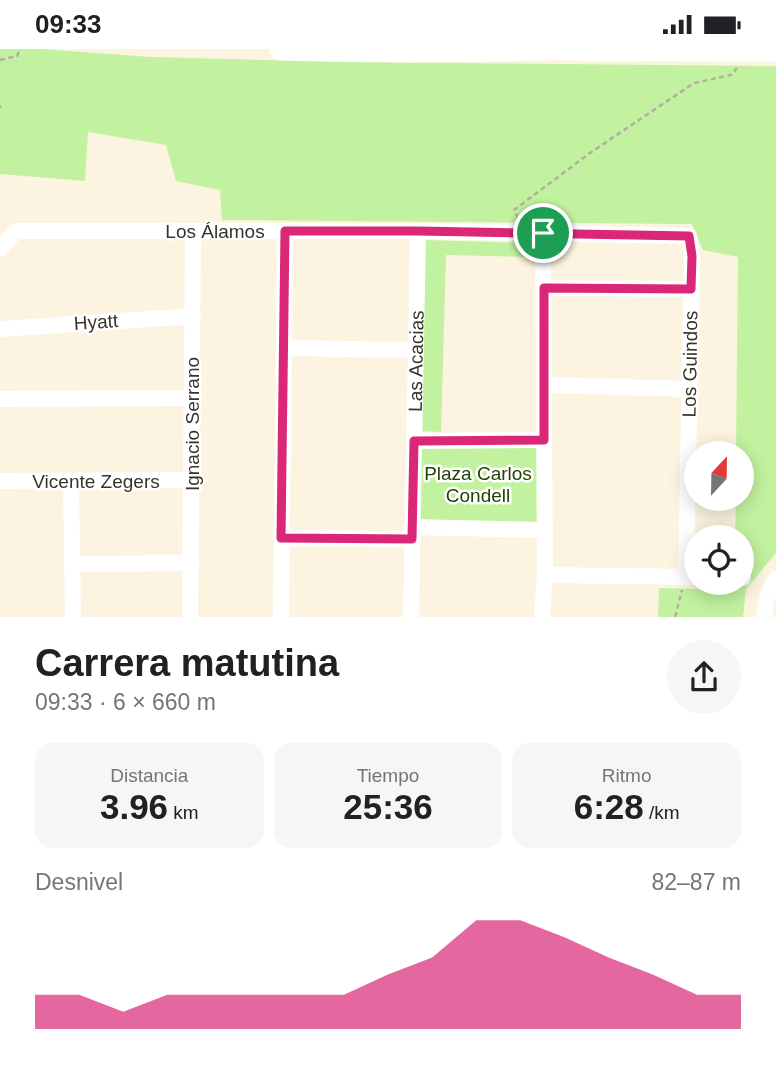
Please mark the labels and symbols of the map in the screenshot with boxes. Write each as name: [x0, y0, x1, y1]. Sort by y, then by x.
pin: [513, 203, 573, 263]
street label: Los Álamos: [165, 221, 265, 242]
street label: Hyatt: [73, 310, 120, 334]
street label: Las Acacias: [404, 310, 427, 412]
street label: Los Guindos: [679, 310, 701, 418]
street label: Ignacio Serrano: [182, 357, 203, 491]
north arrow: [684, 441, 754, 511]
park label: Plaza Carlos Condell: [424, 463, 532, 506]
street label: Vicente Zegers: [32, 471, 160, 492]

